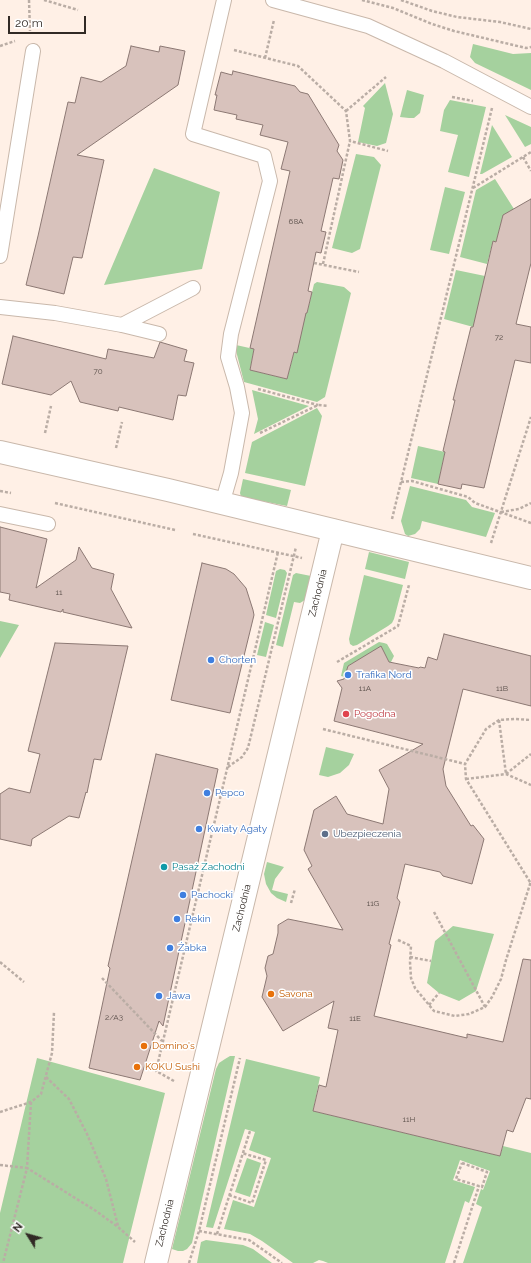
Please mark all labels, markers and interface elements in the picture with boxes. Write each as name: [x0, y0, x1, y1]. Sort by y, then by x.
scale bar: [10, 8, 88, 34]
text: 20 m: [15, 16, 43, 30]
house number: 68A: [289, 217, 303, 227]
house number: 72: [495, 333, 503, 343]
house number: 70: [93, 367, 103, 377]
street label: Zachodnia: [306, 568, 330, 618]
house number: 11: [56, 588, 62, 598]
place label: Chorten: [219, 654, 256, 666]
marker: Chorten: [206, 655, 216, 665]
place label: Trafika Nord: [356, 669, 412, 681]
marker: Trafika Nord: [343, 670, 353, 680]
house number: 11A: [359, 684, 371, 694]
house number: 11B: [496, 684, 508, 694]
place label: Pogodna: [354, 708, 396, 720]
marker: Pogodna: [341, 709, 351, 719]
place label: Pepco: [215, 787, 245, 799]
marker: Pepco: [202, 788, 212, 798]
place label: Kwiaty Agaty: [207, 823, 267, 835]
marker: Kwiaty Agaty: [194, 824, 204, 834]
place label: Ubezpieczenia: [333, 828, 401, 840]
marker: Ubezpieczenia: [320, 829, 330, 839]
place label: Pasaż Zachodni: [172, 861, 245, 873]
marker: Pasaż Zachodni: [159, 862, 169, 872]
street label: Zachodnia: [230, 883, 254, 933]
place label: Pachocki: [191, 889, 233, 901]
marker: Pachocki: [178, 890, 188, 900]
house number: 11G: [367, 899, 379, 909]
place label: Rekin: [185, 913, 211, 925]
marker: Rekin: [172, 914, 182, 924]
place label: Żabka: [178, 942, 207, 954]
marker: Żabka: [165, 943, 175, 953]
place label: Savona: [279, 988, 313, 1000]
marker: Savona: [266, 989, 276, 999]
place label: Jawa: [167, 990, 190, 1002]
marker: Jawa: [154, 991, 164, 1001]
house number: 2/A3: [105, 1013, 123, 1023]
house number: 11E: [349, 1014, 361, 1024]
place label: Domino's: [152, 1040, 195, 1052]
marker: Domino's: [139, 1041, 149, 1051]
place label: KOKU Sushi: [145, 1061, 200, 1073]
marker: KOKU Sushi: [132, 1062, 142, 1072]
house number: 11H: [403, 1115, 415, 1125]
street label: Zachodnia: [153, 1198, 177, 1248]
north arrow: [8, 1215, 48, 1255]
text: N: [10, 1220, 26, 1235]

